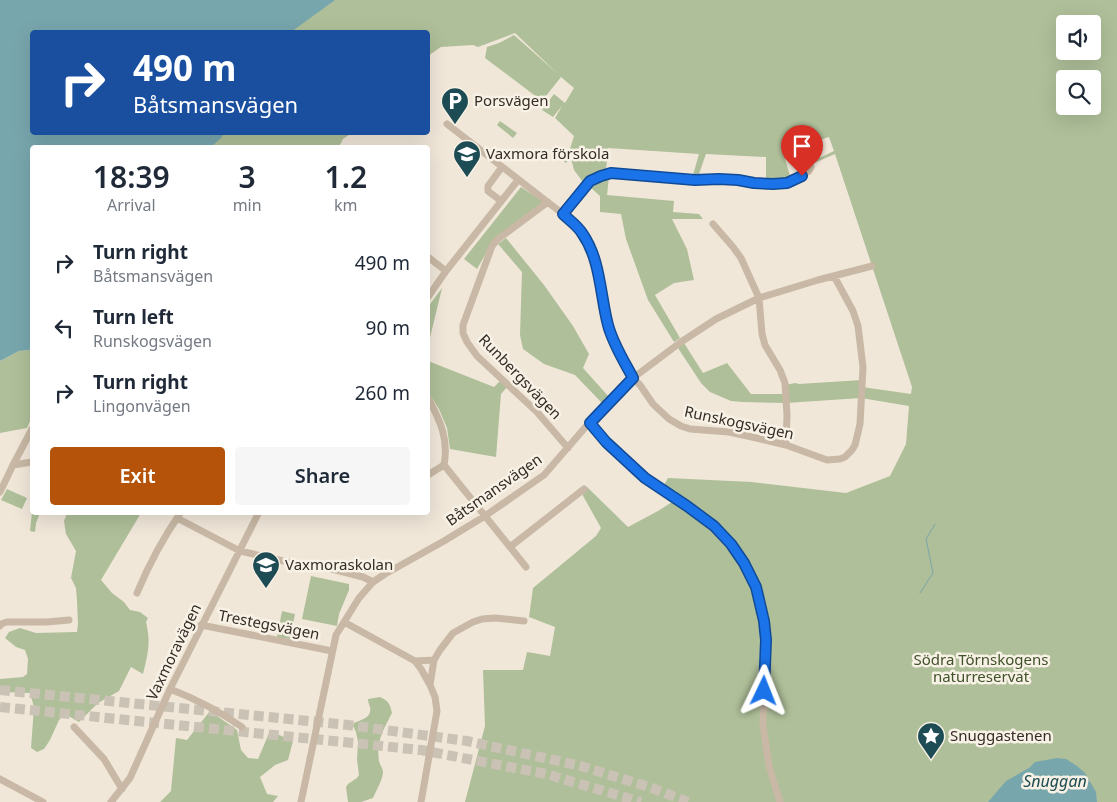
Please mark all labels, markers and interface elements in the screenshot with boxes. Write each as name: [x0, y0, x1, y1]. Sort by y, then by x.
map controls: [1056, 15, 1101, 115]
button: sound: [1056, 15, 1101, 60]
text: 490 m: [133, 44, 236, 91]
icon: right: [50, 50, 115, 115]
button: search: [1056, 70, 1101, 115]
parking icon: Porsvägen: [440, 86, 470, 125]
text: Båtsmansvägen: [133, 89, 298, 119]
place label: Porsvägen: [474, 90, 549, 110]
pin: [781, 125, 823, 176]
icon: arrive: [788, 132, 816, 160]
school or university icon: Vaxmora förskola: [452, 139, 482, 178]
place label: Vaxmora förskola: [486, 143, 609, 163]
text: 18:39: [93, 156, 170, 197]
text: 3: [239, 156, 256, 197]
text: 1.2: [324, 156, 367, 197]
text: Arrival: [107, 194, 156, 216]
text: min: [233, 194, 262, 216]
text: km: [334, 194, 358, 216]
text: Turn right: [93, 239, 188, 265]
icon: right: [50, 249, 78, 277]
text: 490 m: [355, 250, 410, 276]
text: Båtsmansvägen: [93, 265, 213, 287]
text: Turn left: [93, 304, 174, 330]
icon: left: [50, 314, 78, 342]
text: 90 m: [366, 315, 410, 341]
street label: Runbergsvägen: [475, 329, 566, 423]
text: Runskogsvägen: [93, 330, 212, 352]
text: Turn right: [93, 369, 188, 395]
icon: right: [50, 379, 78, 407]
text: 260 m: [355, 380, 410, 406]
text: Lingonvägen: [93, 395, 191, 417]
street label: Runskogsvägen: [683, 401, 796, 443]
button: Exit: [50, 447, 225, 505]
button: Share: [235, 447, 410, 505]
street label: Båtsmansvägen: [442, 449, 545, 530]
school or university icon: Vaxmoraskolan: [251, 550, 281, 589]
place label: Vaxmoraskolan: [285, 554, 393, 574]
street label: Vaxmoravägen: [141, 600, 205, 703]
street label: Trestegsvägen: [217, 604, 321, 644]
park label: Södra Törnskogens naturreservat: [914, 649, 1049, 686]
position arrow: [737, 664, 789, 716]
place icon: Snuggastenen: [916, 721, 946, 760]
place label: Snuggastenen: [950, 725, 1052, 745]
water label: Snuggan: [1023, 770, 1087, 792]

